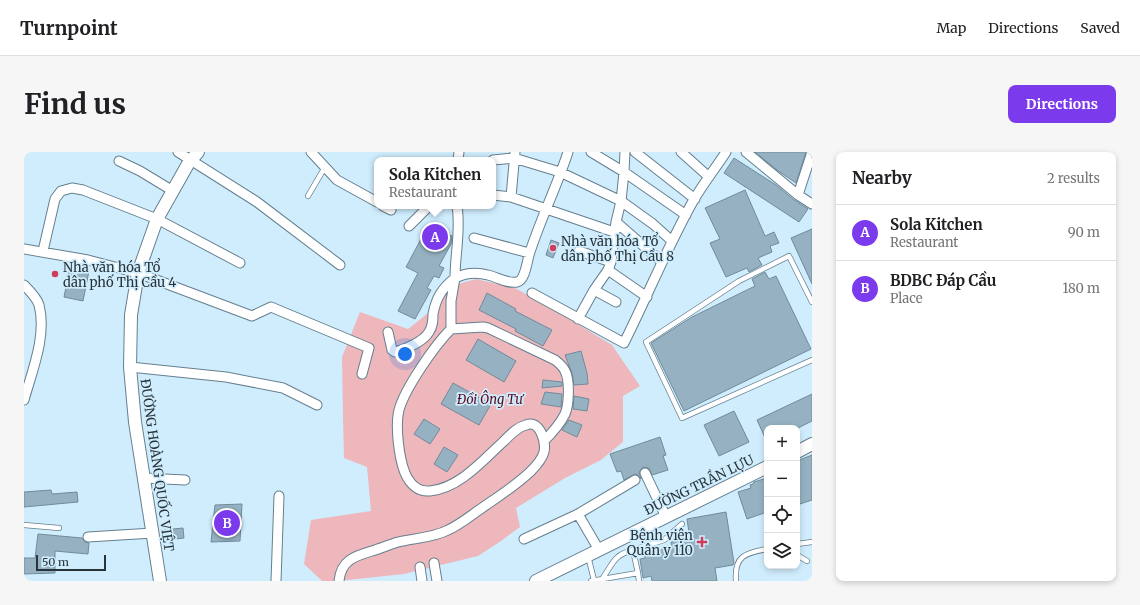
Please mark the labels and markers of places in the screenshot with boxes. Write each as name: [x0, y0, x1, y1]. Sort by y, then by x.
pin: A: [422, 222, 448, 252]
place label: Nhà văn hóa Tổ dân phố Thị Cầu 8: [561, 232, 674, 265]
marker: Nhà văn hóa Tổ dân phố Thị Cầu 8: [548, 243, 558, 253]
place label: Nhà văn hóa Tổ dân phố Thị Cầu 4: [63, 258, 176, 291]
marker: Nhà văn hóa Tổ dân phố Thị Cầu 4: [50, 269, 60, 279]
pin: B: [214, 508, 240, 538]
place label: Bệnh viện Quân y 110: [627, 527, 693, 559]
marker: Bệnh viện Quân y 110: [696, 536, 708, 548]

